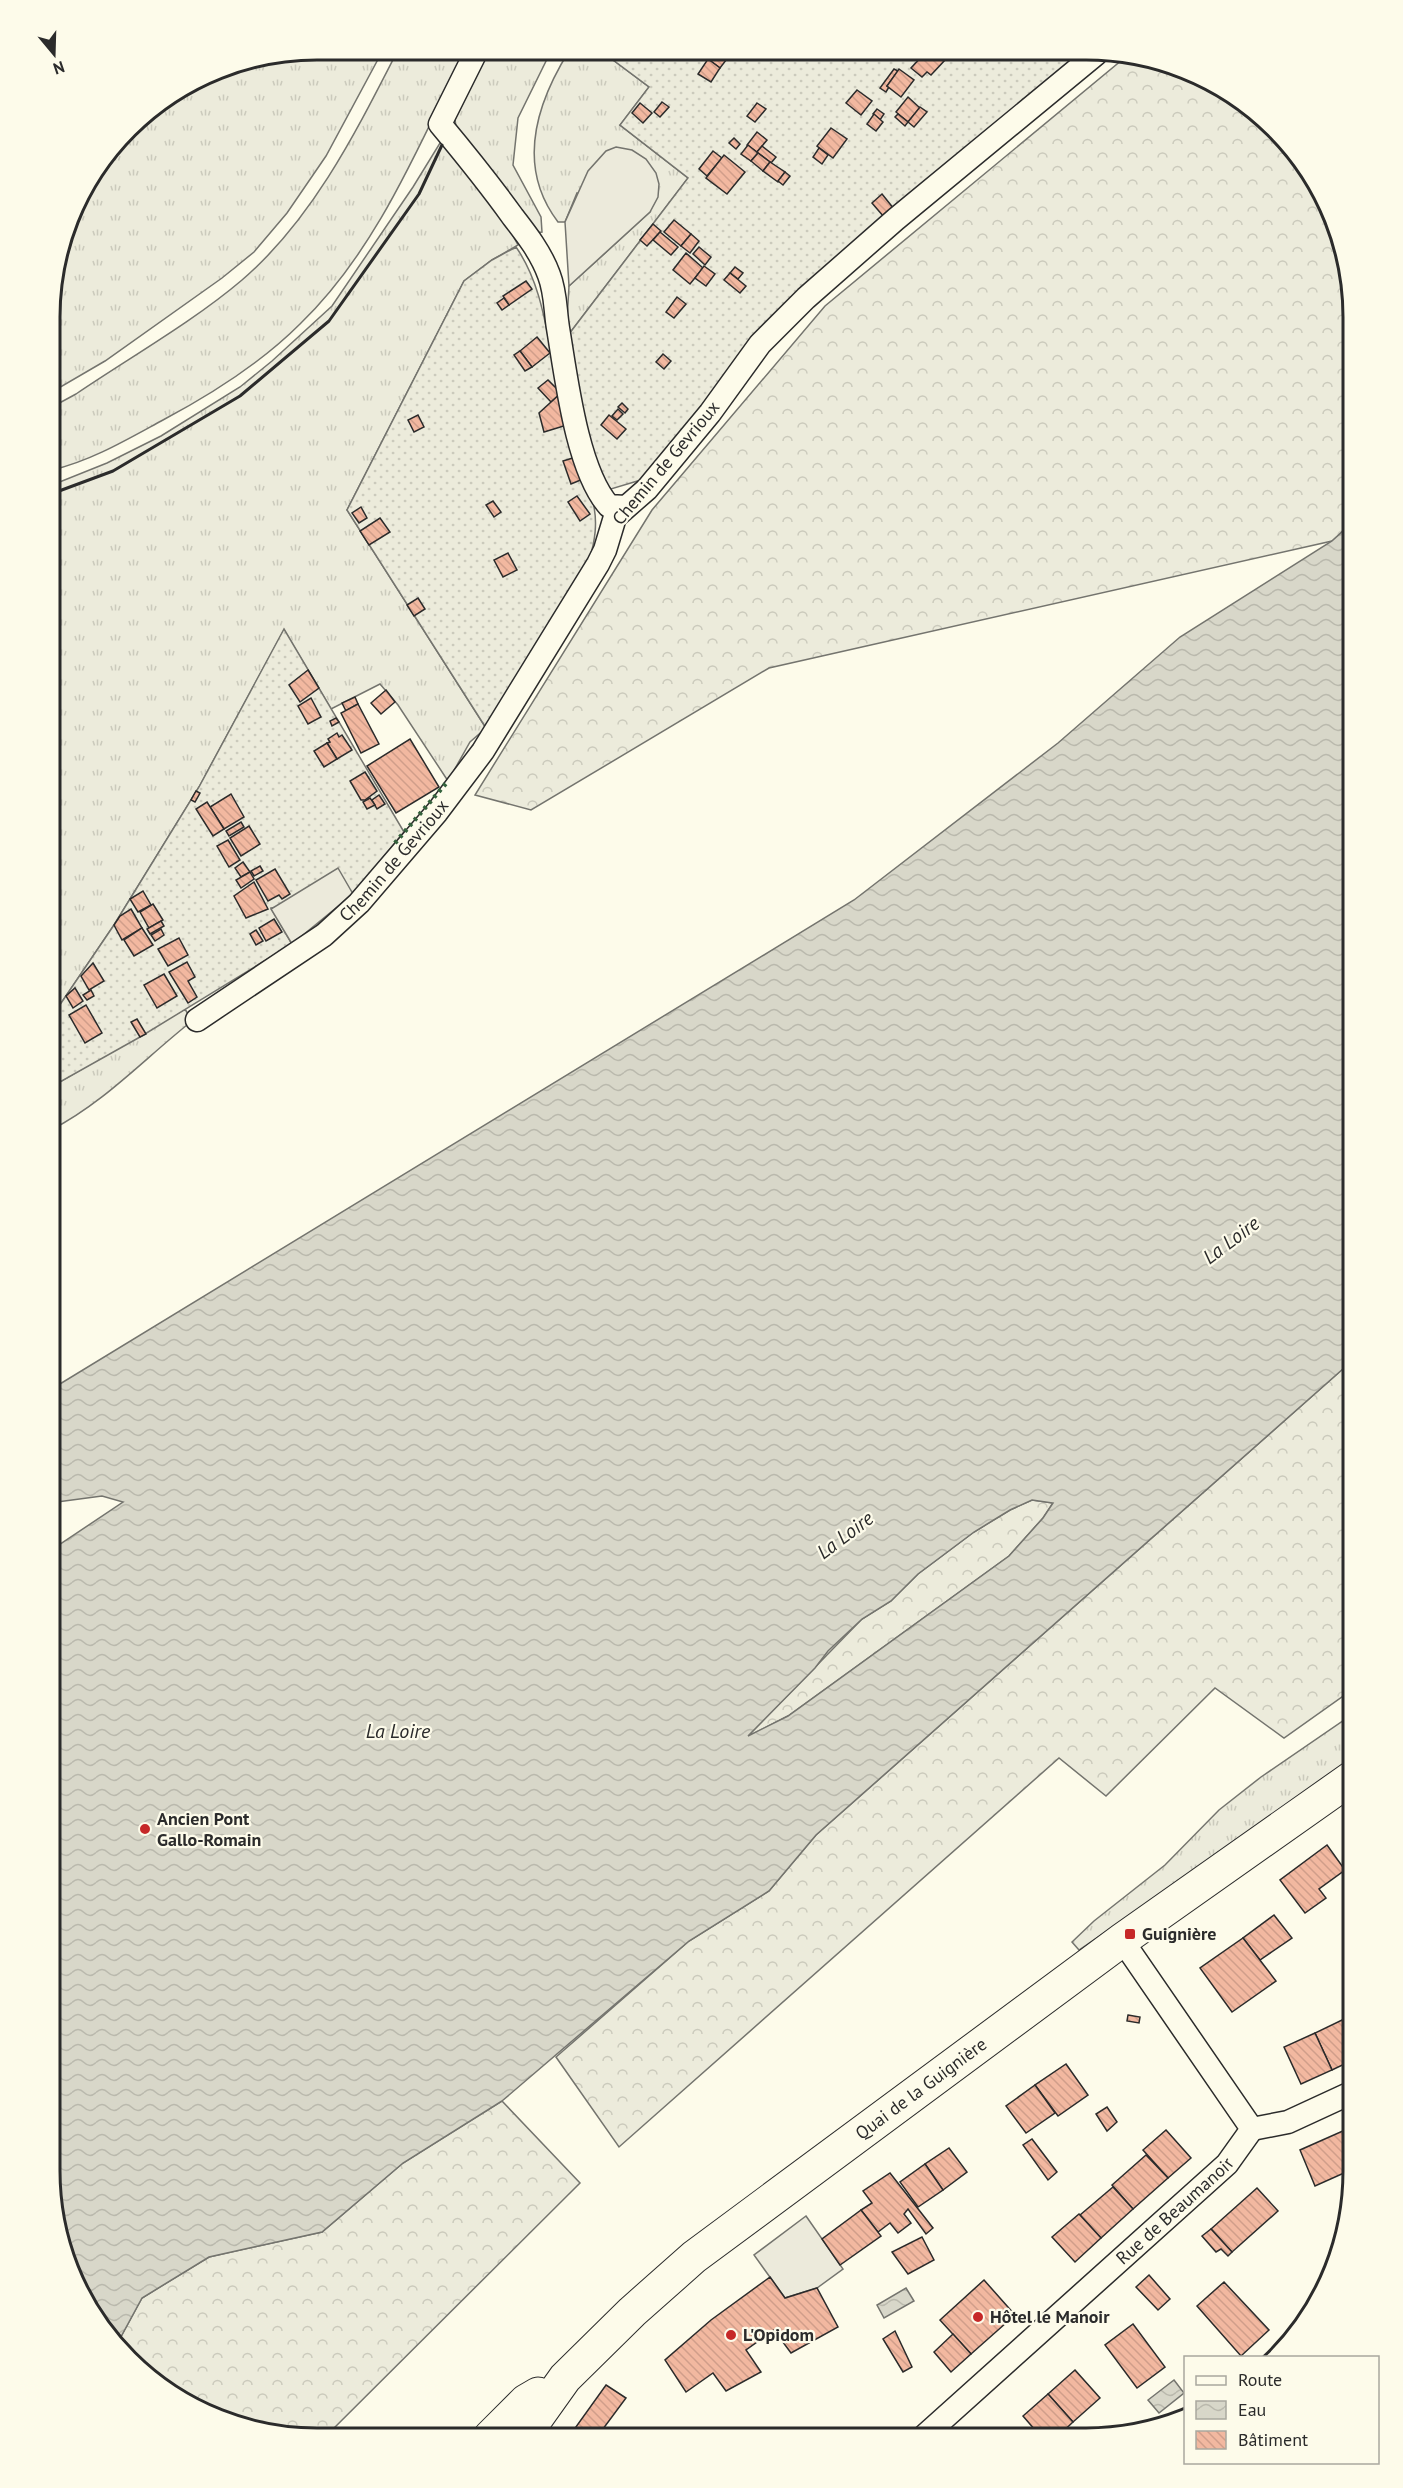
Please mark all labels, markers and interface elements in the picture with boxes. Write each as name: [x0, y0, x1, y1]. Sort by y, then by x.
north arrow: [24, 24, 84, 84]
text: N: [51, 57, 67, 79]
street label: Chemin de Gevrioux: [607, 396, 724, 529]
street label: Chemin de Gevrioux: [334, 795, 453, 927]
water label: La Loire: [1197, 1210, 1265, 1270]
water label: La Loire: [811, 1505, 879, 1565]
water label: La Loire: [366, 1718, 431, 1744]
place label: Ancien Pont Gallo-Romain: [157, 1807, 261, 1851]
marker: Ancien Pont Gallo-Romain: [138, 1822, 152, 1836]
place label: Guignière: [1142, 1922, 1216, 1945]
marker: Guignière: [1123, 1927, 1137, 1941]
street label: Quai de la Guignière: [851, 2032, 991, 2145]
street label: Rue de Beaumanoir: [1111, 2153, 1239, 2269]
place label: Hôtel le Manoir: [990, 2305, 1110, 2328]
marker: Hôtel le Manoir: [971, 2310, 985, 2324]
place label: L'Opidom: [743, 2323, 814, 2346]
marker: L'Opidom: [724, 2328, 738, 2342]
legend: [1184, 2356, 1379, 2464]
text: Route: [1238, 2368, 1282, 2391]
text: Eau: [1238, 2398, 1266, 2421]
text: Bâtiment: [1238, 2428, 1308, 2451]

